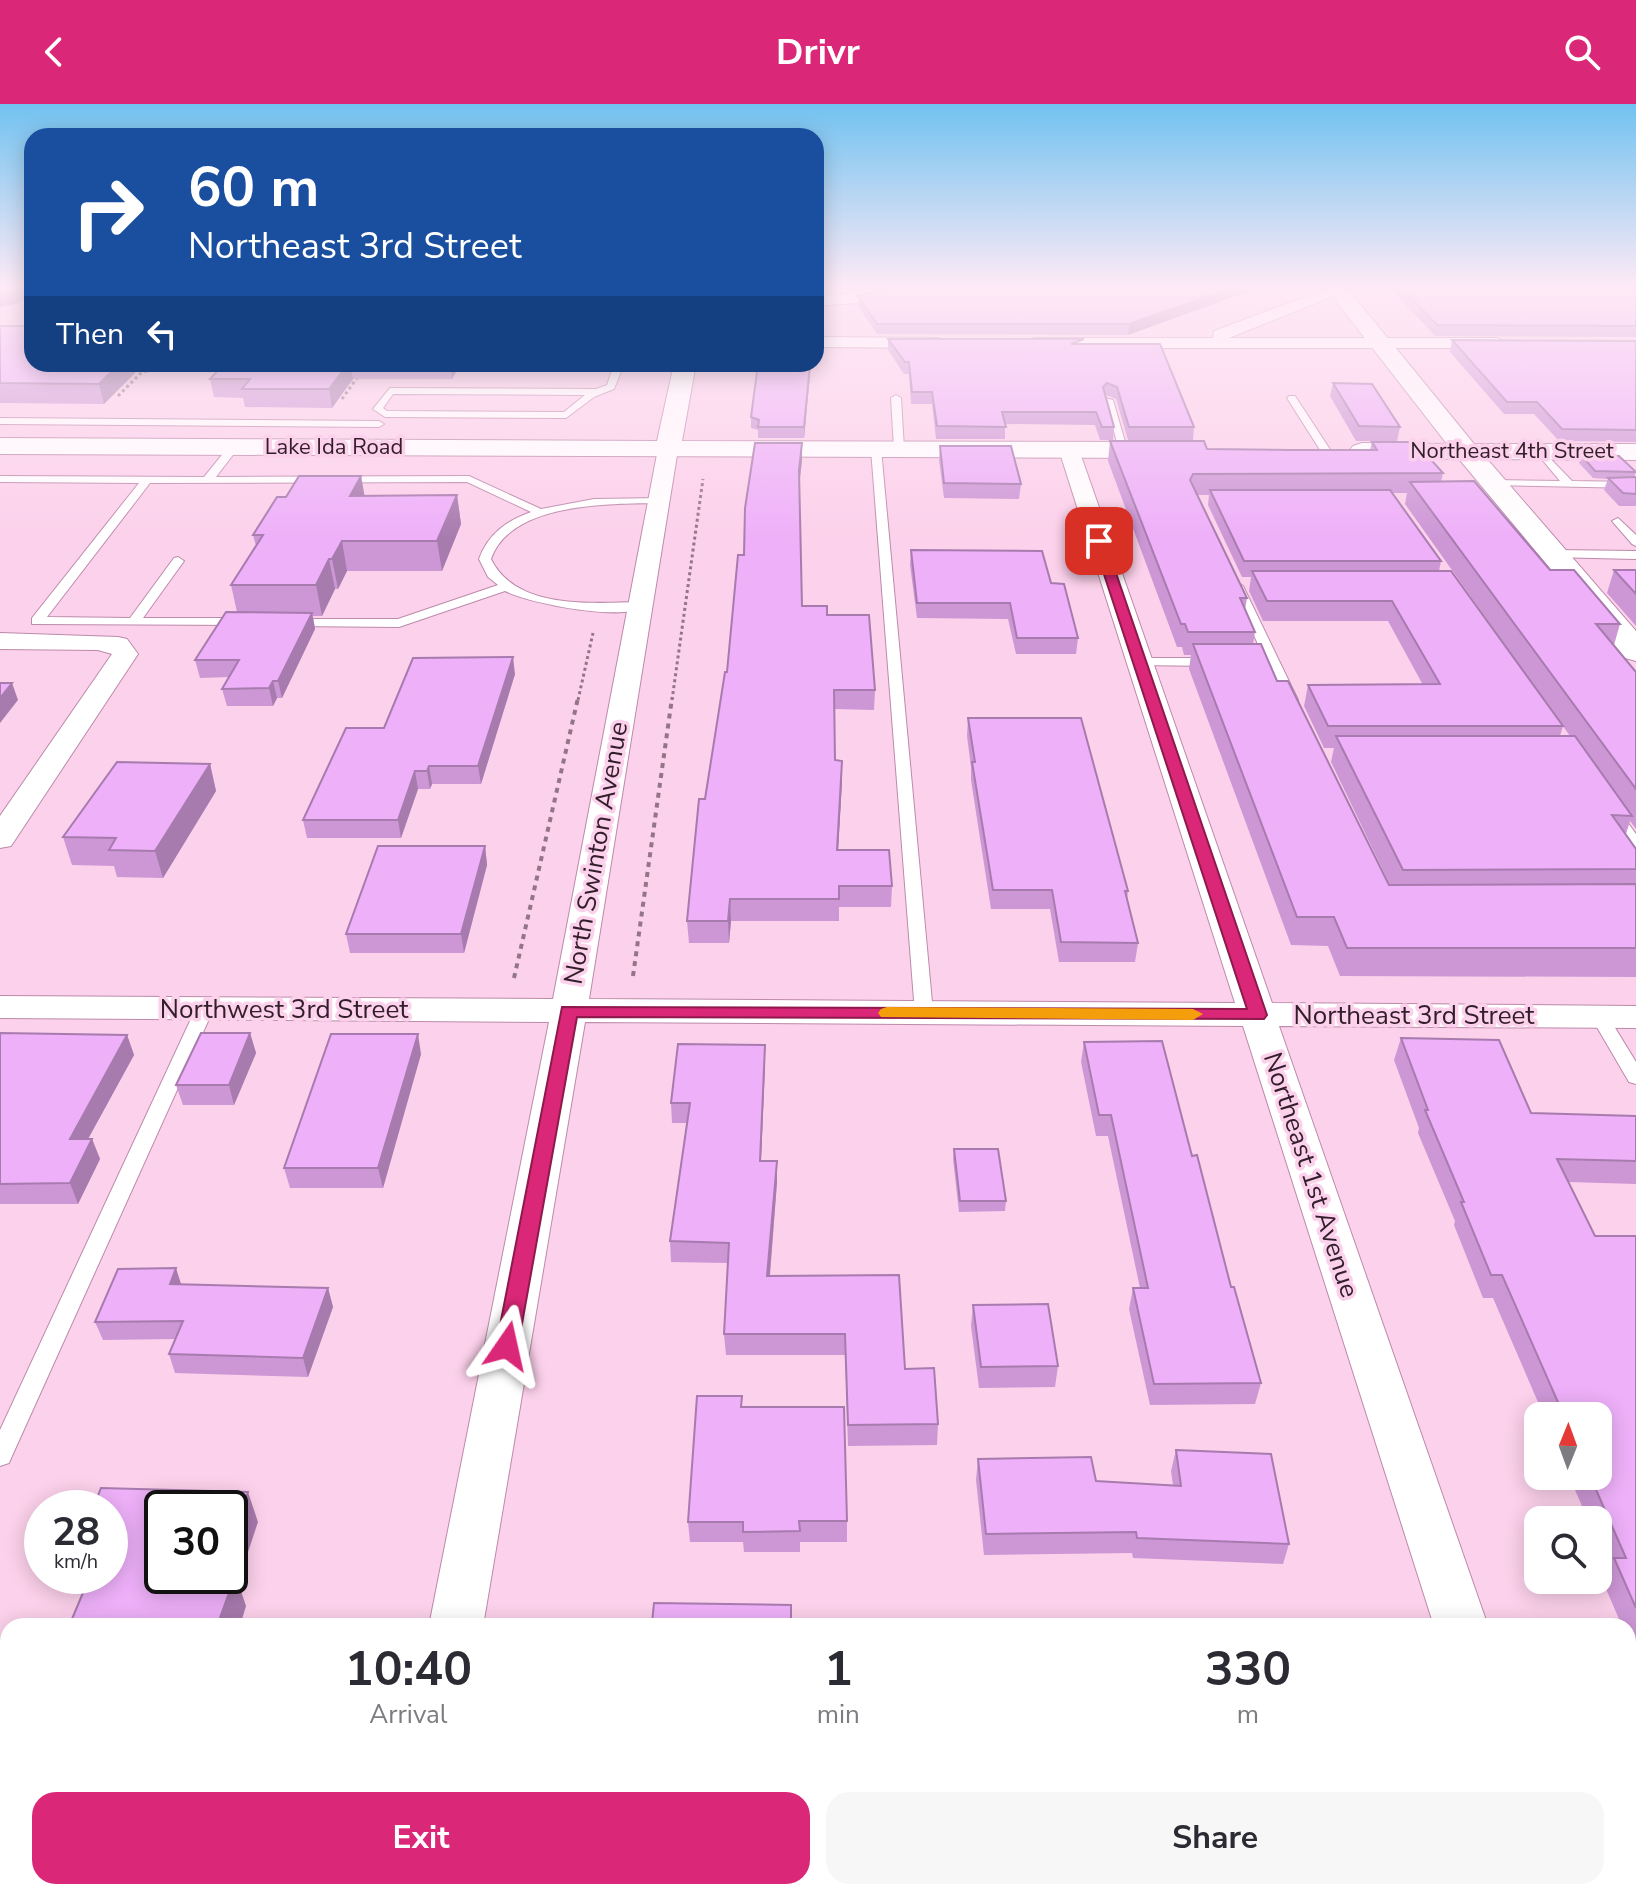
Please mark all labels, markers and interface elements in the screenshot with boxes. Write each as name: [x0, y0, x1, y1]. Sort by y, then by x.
text: Drivr: [776, 28, 860, 77]
icon: back: [32, 30, 76, 74]
icon: search: [1560, 30, 1604, 74]
text: 60 m: [188, 149, 319, 226]
icon: right: [56, 160, 160, 264]
text: Northeast 3rd Street: [188, 222, 521, 271]
icon: left: [140, 312, 184, 356]
text: Then: [56, 314, 124, 355]
street label: Lake Ida Road: [265, 432, 403, 462]
street label: Northeast 4th Street: [1410, 436, 1614, 466]
pin: [1065, 507, 1133, 575]
icon: arrive: [1077, 519, 1121, 563]
street label: North Swinton Avenue: [556, 719, 636, 987]
street label: Northwest 3rd Street: [160, 992, 409, 1027]
street label: Northeast 3rd Street: [1294, 998, 1535, 1033]
street label: Northeast 1st Avenue: [1255, 1048, 1367, 1302]
position arrow: [465, 1304, 549, 1388]
north arrow: [1524, 1402, 1612, 1490]
map controls: [1524, 1402, 1612, 1594]
speed limit sign: 30: [144, 1490, 248, 1594]
text: 28: [52, 1505, 100, 1559]
button: search: [1524, 1506, 1612, 1594]
text: km/h: [54, 1548, 98, 1575]
text: 10:40: [345, 1636, 472, 1702]
text: 1: [824, 1636, 853, 1702]
text: 330: [1205, 1636, 1291, 1702]
text: Arrival: [369, 1697, 448, 1732]
text: min: [817, 1697, 860, 1732]
text: m: [1237, 1697, 1259, 1732]
button: Exit: [32, 1792, 810, 1884]
button: Share: [826, 1792, 1604, 1884]

